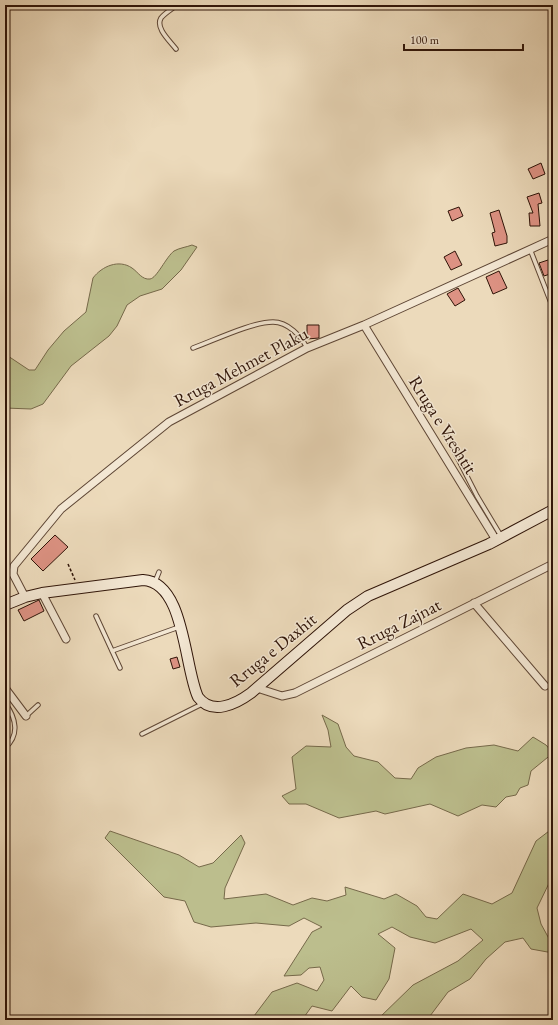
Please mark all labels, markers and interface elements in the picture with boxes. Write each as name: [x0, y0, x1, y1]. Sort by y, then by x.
scale bar: [404, 26, 523, 52]
text: 100 m: [410, 32, 440, 48]
street label: Rruga Mehmet Plaku: [170, 321, 312, 412]
street label: Rruga e Vreshtit: [404, 371, 483, 479]
street label: Rruga Zajnat: [353, 592, 445, 655]
street label: Rruga e Daxhit: [224, 607, 321, 692]

